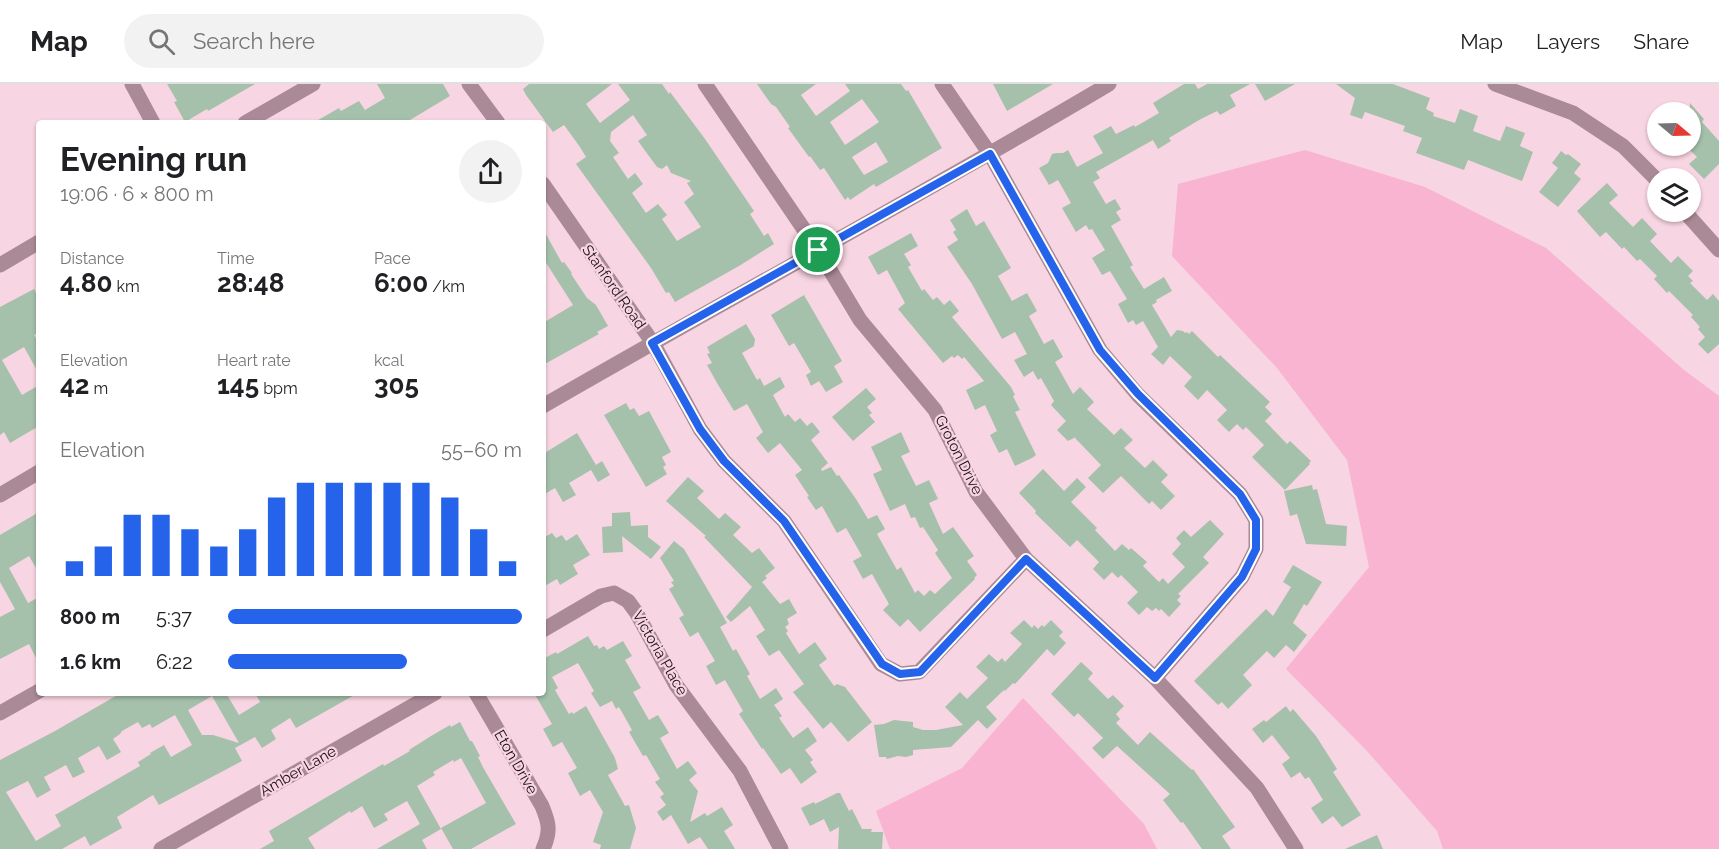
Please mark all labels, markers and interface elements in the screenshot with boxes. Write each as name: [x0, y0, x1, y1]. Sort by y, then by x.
search box: [124, 14, 544, 68]
text: Map: [30, 25, 88, 58]
icon: search: [145, 25, 178, 58]
text: Search here: [193, 28, 315, 54]
text: Map: [1460, 29, 1503, 54]
text: Layers: [1536, 29, 1600, 54]
text: Share: [1633, 29, 1689, 54]
north arrow: [1647, 102, 1701, 156]
map controls: [1647, 102, 1701, 222]
text: Evening run: [60, 140, 247, 179]
button: share: [459, 140, 522, 203]
button: layers: [1647, 168, 1701, 222]
text: 19:06 · 6 × 800 m: [60, 182, 214, 206]
pin: [792, 224, 843, 275]
icon: arrive: [801, 233, 834, 266]
street label: Stanford Road: [578, 241, 650, 333]
text: Distance: [60, 249, 124, 268]
text: Time: [217, 249, 254, 268]
text: Pace: [374, 249, 411, 268]
text: 4.80: [60, 268, 112, 298]
text: 28:48: [217, 268, 284, 298]
text: 6:00: [374, 268, 428, 298]
text: km: [112, 277, 140, 296]
text: /km: [428, 277, 465, 296]
text: Elevation: [60, 351, 128, 370]
text: Heart rate: [217, 351, 291, 370]
text: kcal: [374, 351, 404, 370]
text: 42: [60, 370, 90, 400]
text: 145: [217, 370, 259, 400]
text: 305: [374, 370, 419, 400]
text: m: [90, 379, 108, 398]
text: bpm: [259, 379, 298, 398]
street label: Groton Drive: [931, 412, 987, 498]
text: Elevation: [60, 438, 145, 462]
text: 55–60 m: [441, 438, 522, 462]
text: 800 m: [60, 605, 120, 629]
text: 5:37: [156, 605, 192, 629]
street label: Victoria Place: [629, 608, 692, 699]
text: 1.6 km: [60, 650, 121, 674]
text: 6:22: [156, 650, 193, 674]
street label: Eton Drive: [490, 727, 542, 797]
street label: Amber Lane: [257, 742, 340, 800]

